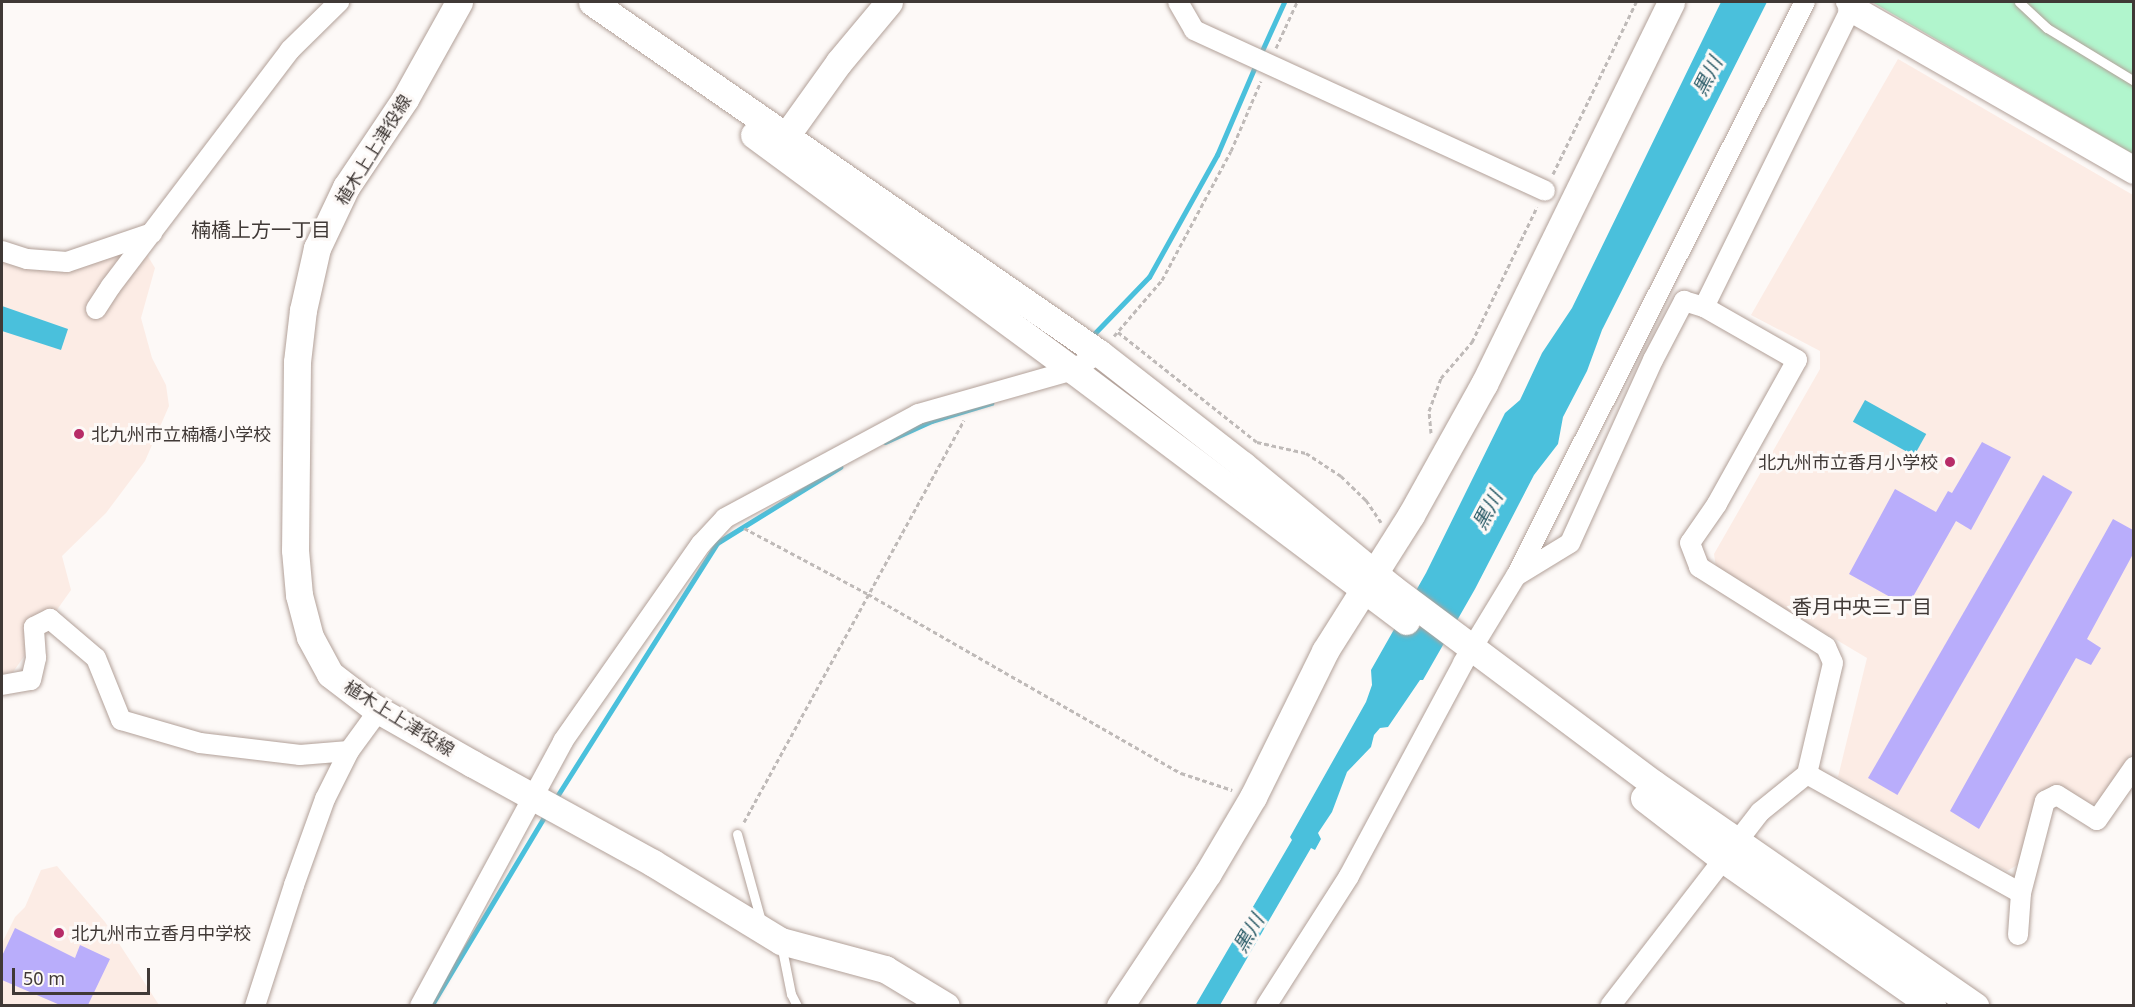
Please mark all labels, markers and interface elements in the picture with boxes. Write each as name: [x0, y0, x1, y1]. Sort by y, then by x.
water label: 黒川: [1687, 53, 1727, 99]
street label: 植木上上津役線: [330, 91, 416, 209]
district label: 楠橋上方一丁目: [191, 217, 331, 241]
place label: 北九州市立楠橋小学校: [91, 423, 271, 445]
marker: 北九州市立楠橋小学校: [72, 427, 86, 441]
place label: 北九州市立香月小学校: [1758, 451, 1938, 473]
marker: 北九州市立香月小学校: [1943, 455, 1957, 469]
water label: 黒川: [1467, 487, 1507, 533]
district label: 香月中央三丁目: [1792, 594, 1932, 618]
street label: 植木上上津役線: [340, 675, 458, 761]
water label: 黒川: [1228, 910, 1268, 956]
place label: 北九州市立香月中学校: [71, 922, 251, 944]
marker: 北九州市立香月中学校: [52, 926, 66, 940]
scale bar: [15, 956, 153, 994]
text: 50 m: [23, 966, 65, 990]

